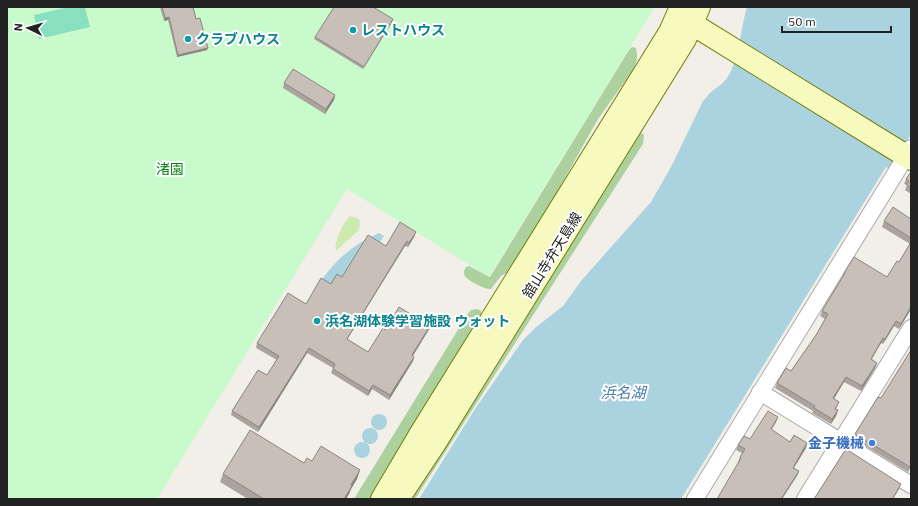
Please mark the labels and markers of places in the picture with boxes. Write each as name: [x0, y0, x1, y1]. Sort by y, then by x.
place label: レストハウス: [361, 21, 445, 39]
marker: レストハウス: [348, 25, 358, 35]
place label: クラブハウス: [196, 30, 280, 48]
marker: クラブハウス: [183, 34, 193, 44]
place label: 浜名湖体験学習施設 ウォット: [325, 312, 510, 330]
marker: 浜名湖体験学習施設 ウォット: [312, 316, 322, 326]
place label: 金子機械: [808, 434, 864, 452]
marker: 金子機械: [867, 438, 877, 448]

